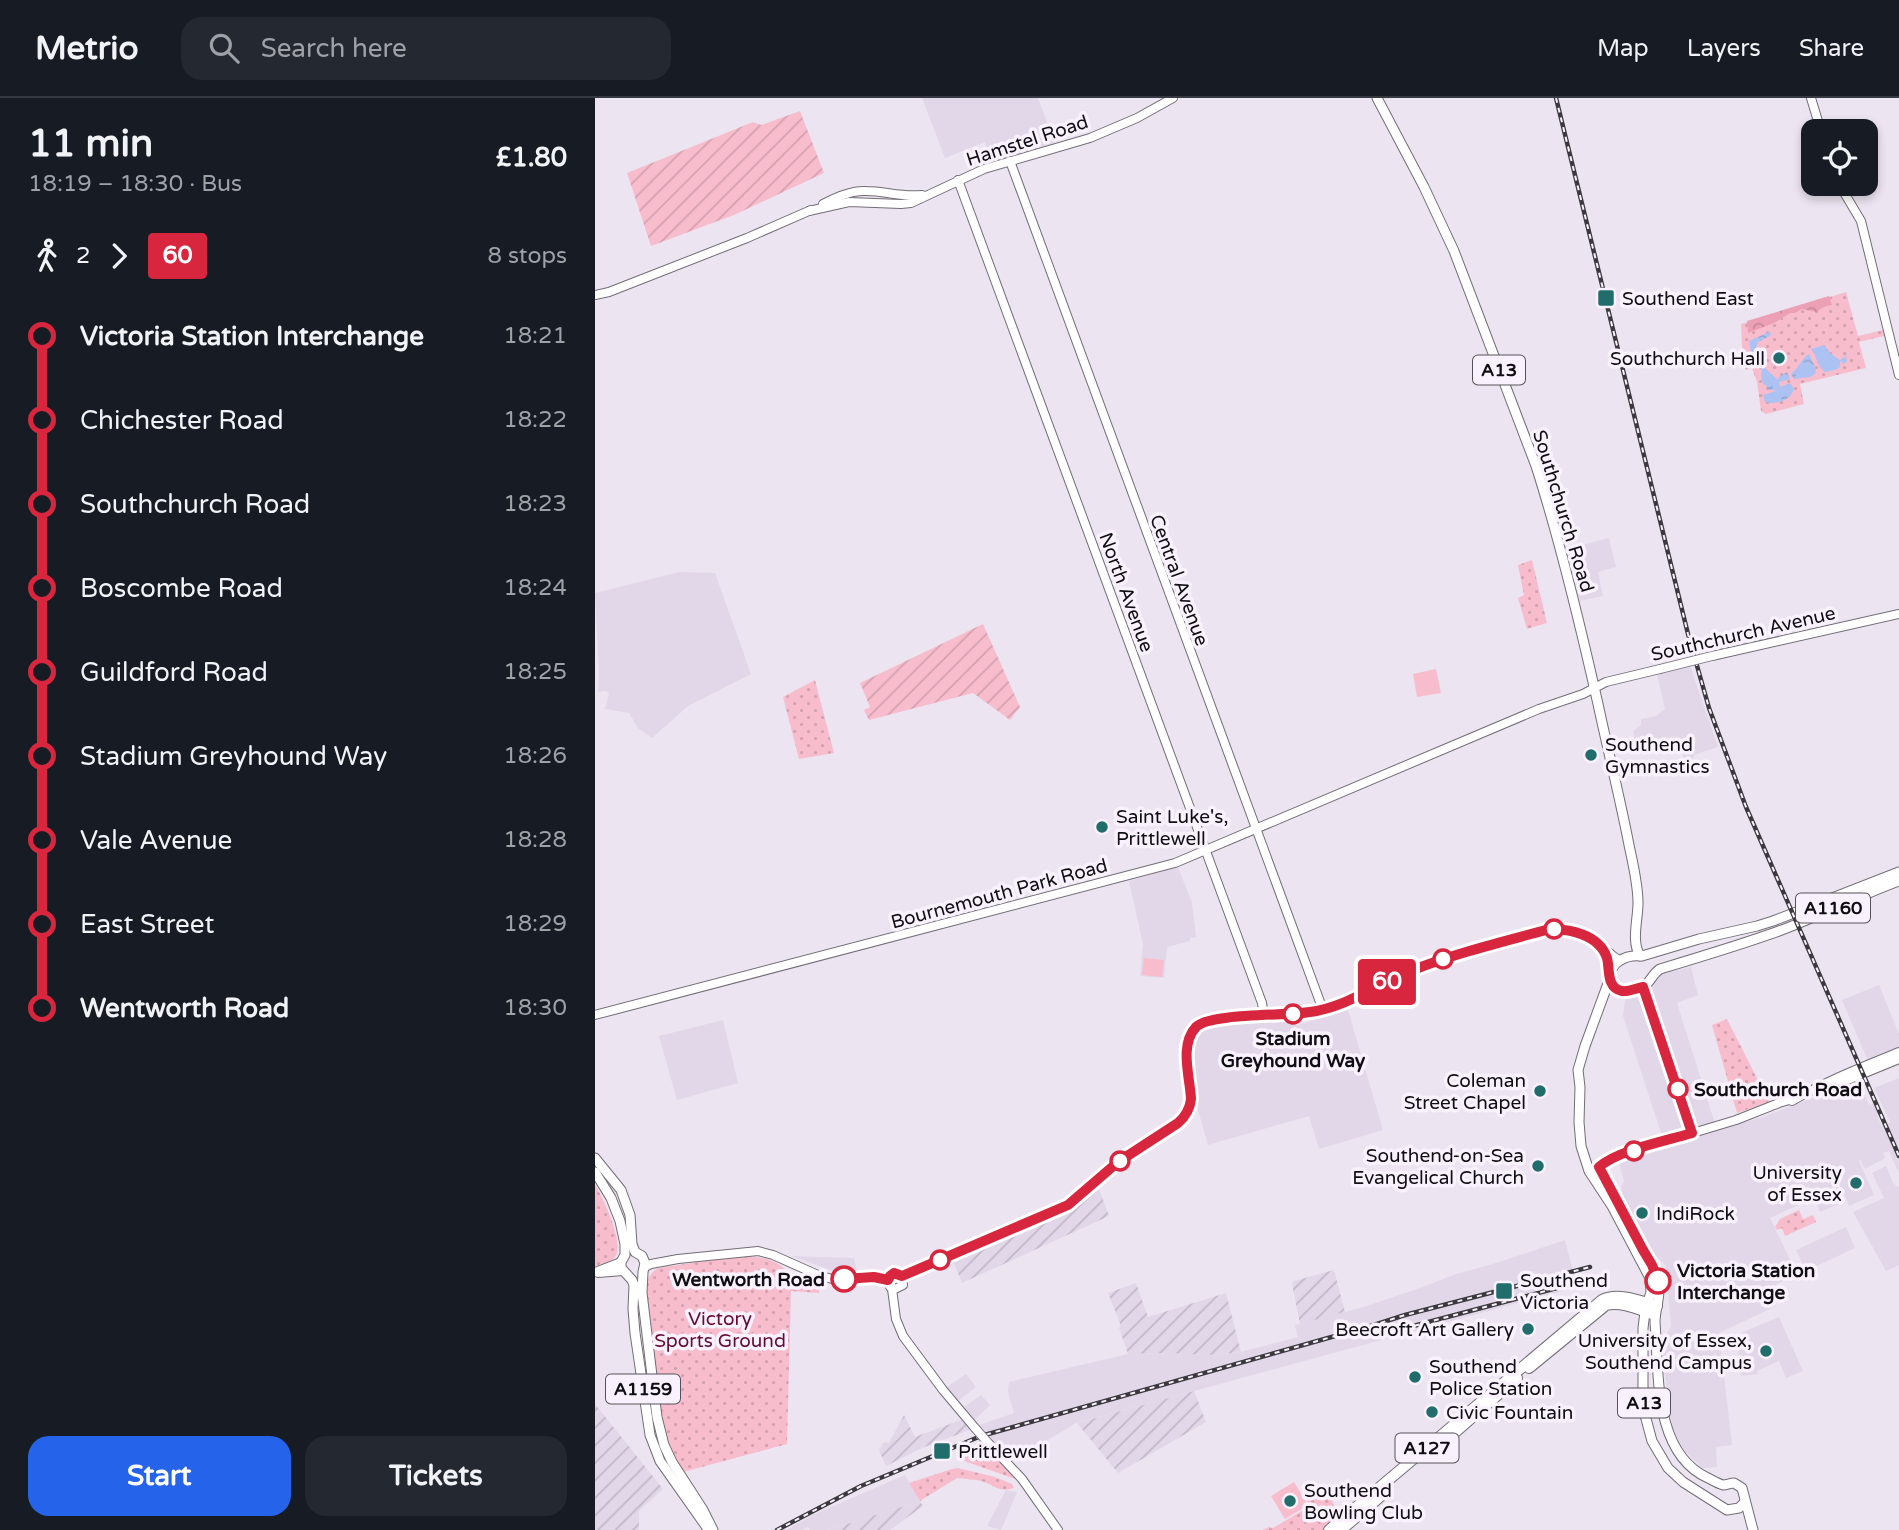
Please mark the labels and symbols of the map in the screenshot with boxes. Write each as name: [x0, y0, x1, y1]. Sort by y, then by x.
street label: Hamstel Road: [964, 111, 1091, 171]
marker: Southend East: [1596, 288, 1616, 308]
place label: Southend East: [1622, 288, 1754, 310]
place label: Southchurch Hall: [1610, 348, 1765, 370]
marker: Southchurch Hall: [1771, 350, 1787, 366]
road number: A13: [1473, 356, 1525, 384]
street label: Southchurch Road: [1528, 428, 1598, 595]
street label: Central Avenue: [1145, 512, 1213, 649]
street label: North Avenue: [1094, 530, 1158, 655]
street label: Southchurch Avenue: [1649, 602, 1838, 666]
place label: Southend Gymnastics: [1605, 734, 1710, 778]
marker: Southend Gymnastics: [1583, 747, 1599, 763]
place label: Saint Luke's, Prittlewell: [1116, 806, 1228, 850]
marker: Saint Luke's, Prittlewell: [1094, 819, 1110, 835]
street label: Bournemouth Park Road: [889, 854, 1110, 934]
road number: A1160: [1796, 894, 1870, 922]
unlabelled marker: [1544, 919, 1564, 939]
unlabelled marker: [1433, 949, 1453, 969]
line badge: 60: [1355, 959, 1419, 1005]
marker: Stadium Greyhound Way: [1283, 1004, 1303, 1024]
place label: Stadium Greyhound Way: [1221, 1028, 1366, 1073]
place label: Coleman Street Chapel: [1404, 1070, 1526, 1114]
marker: Southchurch Road: [1668, 1079, 1688, 1099]
place label: Southchurch Road: [1694, 1079, 1862, 1101]
marker: Coleman Street Chapel: [1532, 1083, 1548, 1099]
unlabelled marker: [1624, 1141, 1644, 1161]
place label: Southend-on-Sea Evangelical Church: [1352, 1145, 1524, 1189]
unlabelled marker: [1110, 1151, 1130, 1171]
marker: Southend-on-Sea Evangelical Church: [1530, 1158, 1546, 1174]
place label: University of Essex: [1752, 1162, 1842, 1206]
marker: University of Essex: [1848, 1175, 1864, 1191]
place label: IndiRock: [1656, 1203, 1735, 1225]
marker: IndiRock: [1634, 1205, 1650, 1221]
unlabelled marker: [930, 1250, 950, 1270]
place label: Victoria Station Interchange: [1677, 1260, 1815, 1305]
marker: Wentworth Road: [831, 1266, 857, 1292]
marker: Victoria Station Interchange: [1645, 1268, 1671, 1294]
place label: Wentworth Road: [672, 1269, 825, 1291]
place label: Southend Victoria: [1520, 1270, 1608, 1314]
marker: Southend Victoria: [1494, 1281, 1514, 1301]
park label: Victory Sports Ground: [654, 1308, 786, 1352]
place label: Beecroft Art Gallery: [1335, 1319, 1514, 1341]
marker: Beecroft Art Gallery: [1520, 1321, 1536, 1337]
place label: University of Essex, Southend Campus: [1578, 1330, 1752, 1374]
marker: University of Essex, Southend Campus: [1758, 1343, 1774, 1359]
place label: Southend Police Station: [1429, 1356, 1552, 1400]
marker: Southend Police Station: [1407, 1369, 1423, 1385]
road number: A1159: [606, 1374, 680, 1404]
road number: A13: [1618, 1388, 1670, 1418]
place label: Civic Fountain: [1446, 1402, 1573, 1424]
marker: Civic Fountain: [1424, 1404, 1440, 1420]
road number: A127: [1395, 1434, 1459, 1462]
marker: Prittlewell: [932, 1441, 952, 1461]
place label: Prittlewell: [958, 1441, 1048, 1463]
place label: Southend Bowling Club: [1304, 1480, 1423, 1524]
marker: Southend Bowling Club: [1282, 1493, 1298, 1509]

